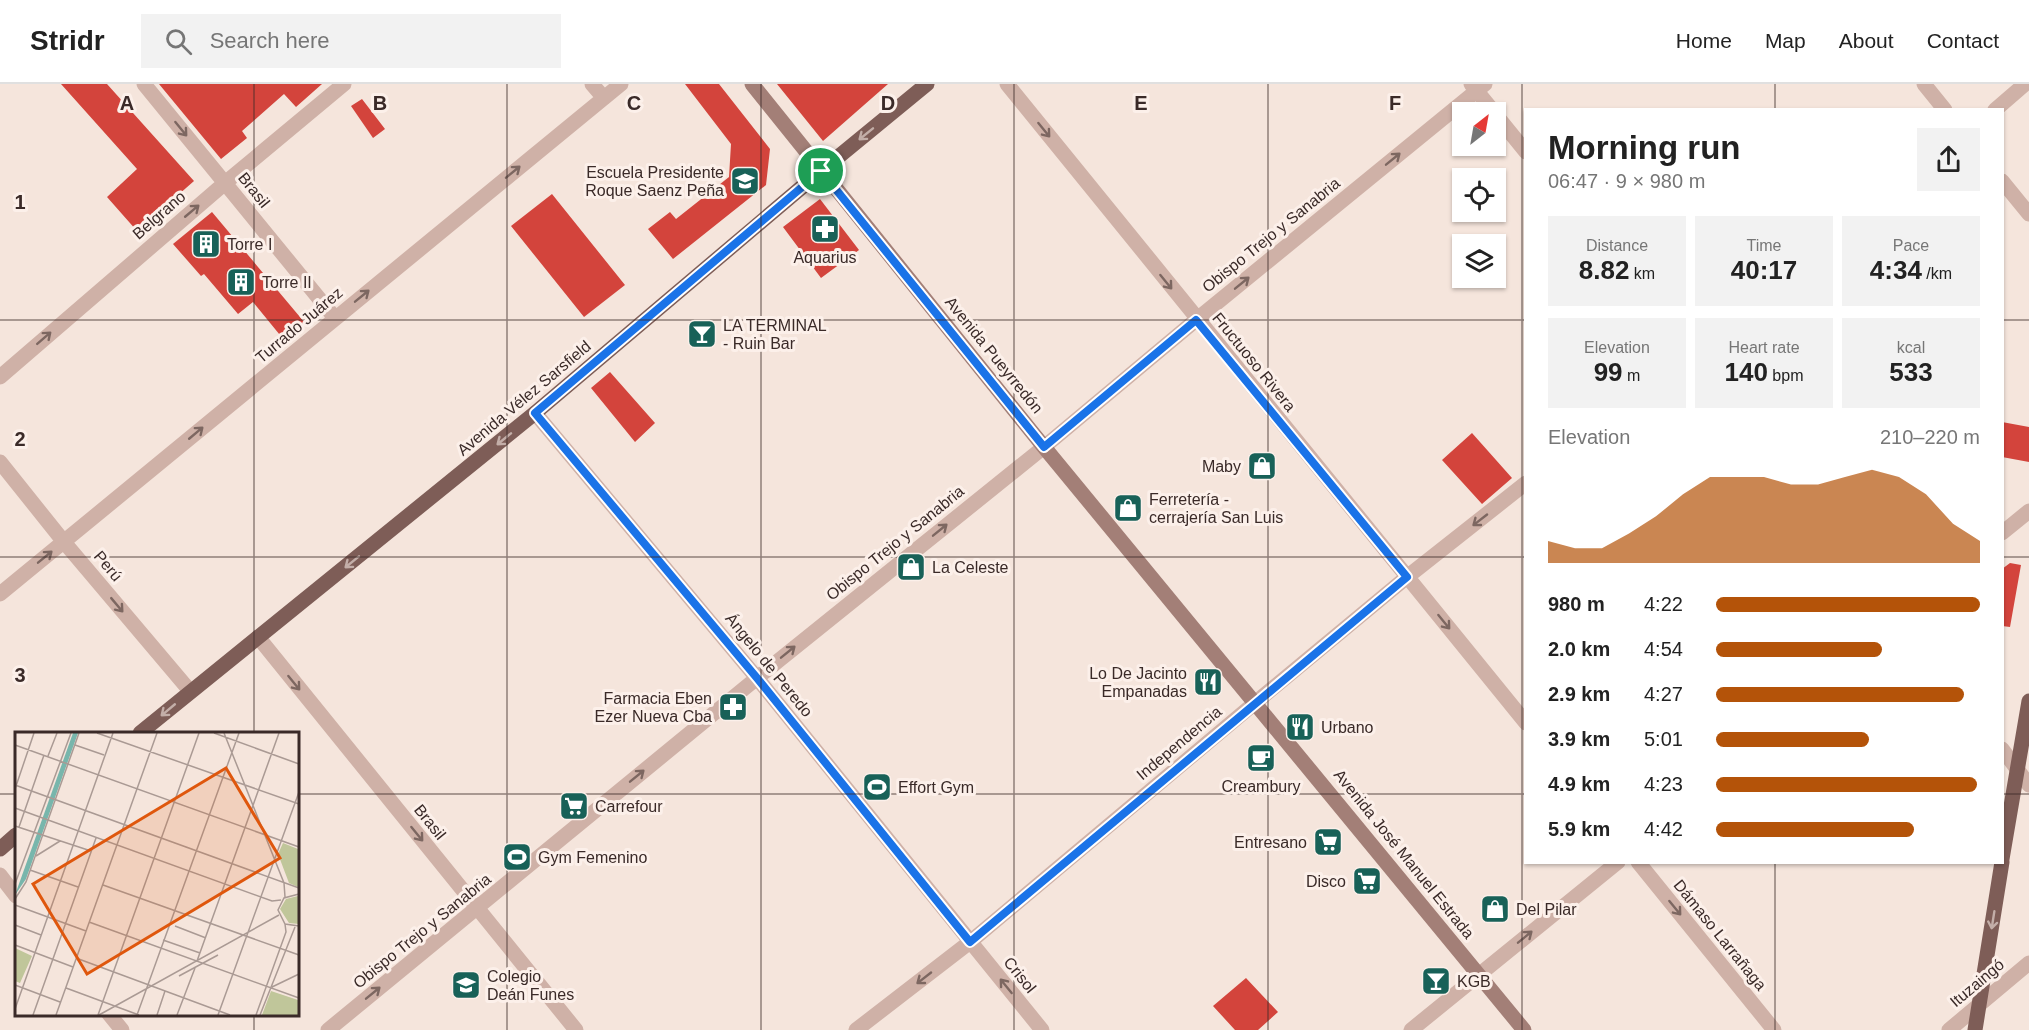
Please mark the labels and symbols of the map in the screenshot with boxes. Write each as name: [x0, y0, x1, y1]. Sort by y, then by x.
text: A: [120, 92, 134, 114]
text: B: [373, 92, 387, 114]
text: C: [627, 92, 641, 114]
text: D: [881, 92, 895, 114]
text: E: [1134, 92, 1148, 114]
text: F: [1389, 92, 1401, 114]
north arrow: [1452, 102, 1506, 156]
one-way arrow: [175, 121, 188, 137]
one-way arrow: [1037, 121, 1050, 137]
one-way arrow: [858, 128, 874, 141]
pin: [795, 145, 846, 196]
one-way arrow: [1385, 153, 1401, 166]
place label: Escuela Presidente Roque Saenz Peña: [585, 164, 724, 199]
one-way arrow: [505, 165, 520, 179]
school or university icon: Escuela Presidente Roque Saenz Peña: [729, 165, 761, 197]
street label: Brasil: [235, 169, 273, 211]
street label: Obispo Trejo y Sanabria: [1199, 174, 1343, 296]
street label: Belgrano: [129, 188, 189, 242]
text: 1: [14, 191, 26, 213]
one-way arrow: [184, 204, 199, 218]
pharmacy icon: Aquarius: [809, 213, 841, 245]
building icon: Torre I: [190, 228, 222, 260]
place label: Torre I: [227, 236, 272, 253]
place label: Aquarius: [793, 249, 857, 266]
building icon: Torre II: [225, 266, 257, 298]
one-way arrow: [1159, 273, 1172, 289]
place label: Torre II: [262, 274, 312, 291]
one-way arrow: [1234, 276, 1250, 289]
street label: Turrado Juárez: [252, 284, 346, 366]
one-way arrow: [354, 289, 370, 302]
street label: Avenida Pueyrredón: [942, 293, 1046, 417]
street label: Fructuoso Rivera: [1209, 309, 1299, 415]
place label: LA TERMINAL - Ruin Bar: [723, 317, 827, 352]
bar icon: LA TERMINAL - Ruin Bar: [686, 318, 718, 350]
one-way arrow: [36, 331, 51, 345]
street label: Avenida Vélez Sarsfield: [454, 337, 594, 459]
one-way arrow: [188, 427, 204, 440]
text: 2: [14, 428, 26, 450]
one-way arrow: [496, 432, 512, 445]
shop icon: Maby: [1246, 450, 1278, 482]
place label: Maby: [1202, 458, 1241, 475]
street label: Obispo Trejo y Sanabria: [823, 482, 967, 604]
place label: Ferretería - cerrajería San Luis: [1149, 491, 1283, 526]
shop icon: Ferretería - cerrajería San Luis: [1112, 492, 1144, 524]
one-way arrow: [1472, 513, 1488, 526]
one-way arrow: [932, 524, 948, 537]
street label: Perú: [91, 548, 125, 584]
one-way arrow: [37, 551, 53, 564]
shop icon: La Celeste: [895, 551, 927, 583]
one-way arrow: [345, 555, 361, 568]
place label: La Celeste: [932, 559, 1009, 576]
one-way arrow: [110, 597, 124, 612]
street label: Ángelo de Peredo: [722, 609, 817, 720]
one-way arrow: [1437, 614, 1450, 630]
one-way arrow: [780, 646, 796, 659]
text: 3: [14, 664, 26, 686]
place label: Lo De Jacinto Empanadas: [1089, 665, 1187, 700]
restaurant icon: Lo De Jacinto Empanadas: [1192, 666, 1224, 698]
one-way arrow: [288, 674, 301, 690]
place label: Farmacia Eben Ezer Nueva Cba: [595, 690, 712, 725]
pharmacy icon: Farmacia Eben Ezer Nueva Cba: [717, 691, 749, 723]
one-way arrow: [161, 703, 176, 717]
street label: Independencia: [1133, 703, 1225, 783]
restaurant icon: Urbano: [1284, 711, 1316, 743]
place label: Urbano: [1321, 719, 1374, 736]
inset map: [15, 732, 298, 1015]
cafe icon: Creambury: [1245, 742, 1277, 774]
street label: Avenida José Manuel Estrada: [1331, 766, 1477, 942]
one-way arrow: [629, 769, 645, 782]
sports icon: Effort Gym: [861, 771, 893, 803]
place label: Creambury: [1221, 778, 1301, 795]
place label: Effort Gym: [898, 779, 974, 796]
supermarket icon: Carrefour: [558, 790, 590, 822]
place label: Carrefour: [595, 798, 663, 815]
street label: Brasil: [411, 801, 449, 843]
one-way arrow: [410, 826, 423, 842]
supermarket icon: Entresano: [1312, 826, 1344, 858]
place label: Entresano: [1234, 834, 1307, 851]
sports icon: Gym Femenino: [501, 841, 533, 873]
place label: Gym Femenino: [538, 849, 647, 866]
supermarket icon: Disco: [1351, 865, 1383, 897]
street label: Obispo Trejo y Sanabria: [350, 870, 494, 992]
place label: Disco: [1306, 873, 1346, 890]
street label: Dámaso Larrañaga: [1670, 876, 1770, 994]
shop icon: Del Pilar: [1479, 893, 1511, 925]
one-way arrow: [1668, 900, 1681, 916]
place label: Del Pilar: [1516, 901, 1577, 918]
one-way arrow: [1987, 910, 1998, 930]
one-way arrow: [1517, 931, 1533, 944]
street label: Crisol: [1001, 954, 1039, 996]
street label: Ituzaingó: [1947, 956, 2007, 1010]
bar icon: KGB: [1420, 965, 1452, 997]
place label: Colegio Deán Funes: [487, 968, 574, 1003]
school or university icon: Colegio Deán Funes: [450, 969, 482, 1001]
one-way arrow: [916, 971, 932, 984]
place label: KGB: [1457, 973, 1491, 990]
one-way arrow: [1000, 978, 1013, 994]
one-way arrow: [365, 987, 381, 1000]

